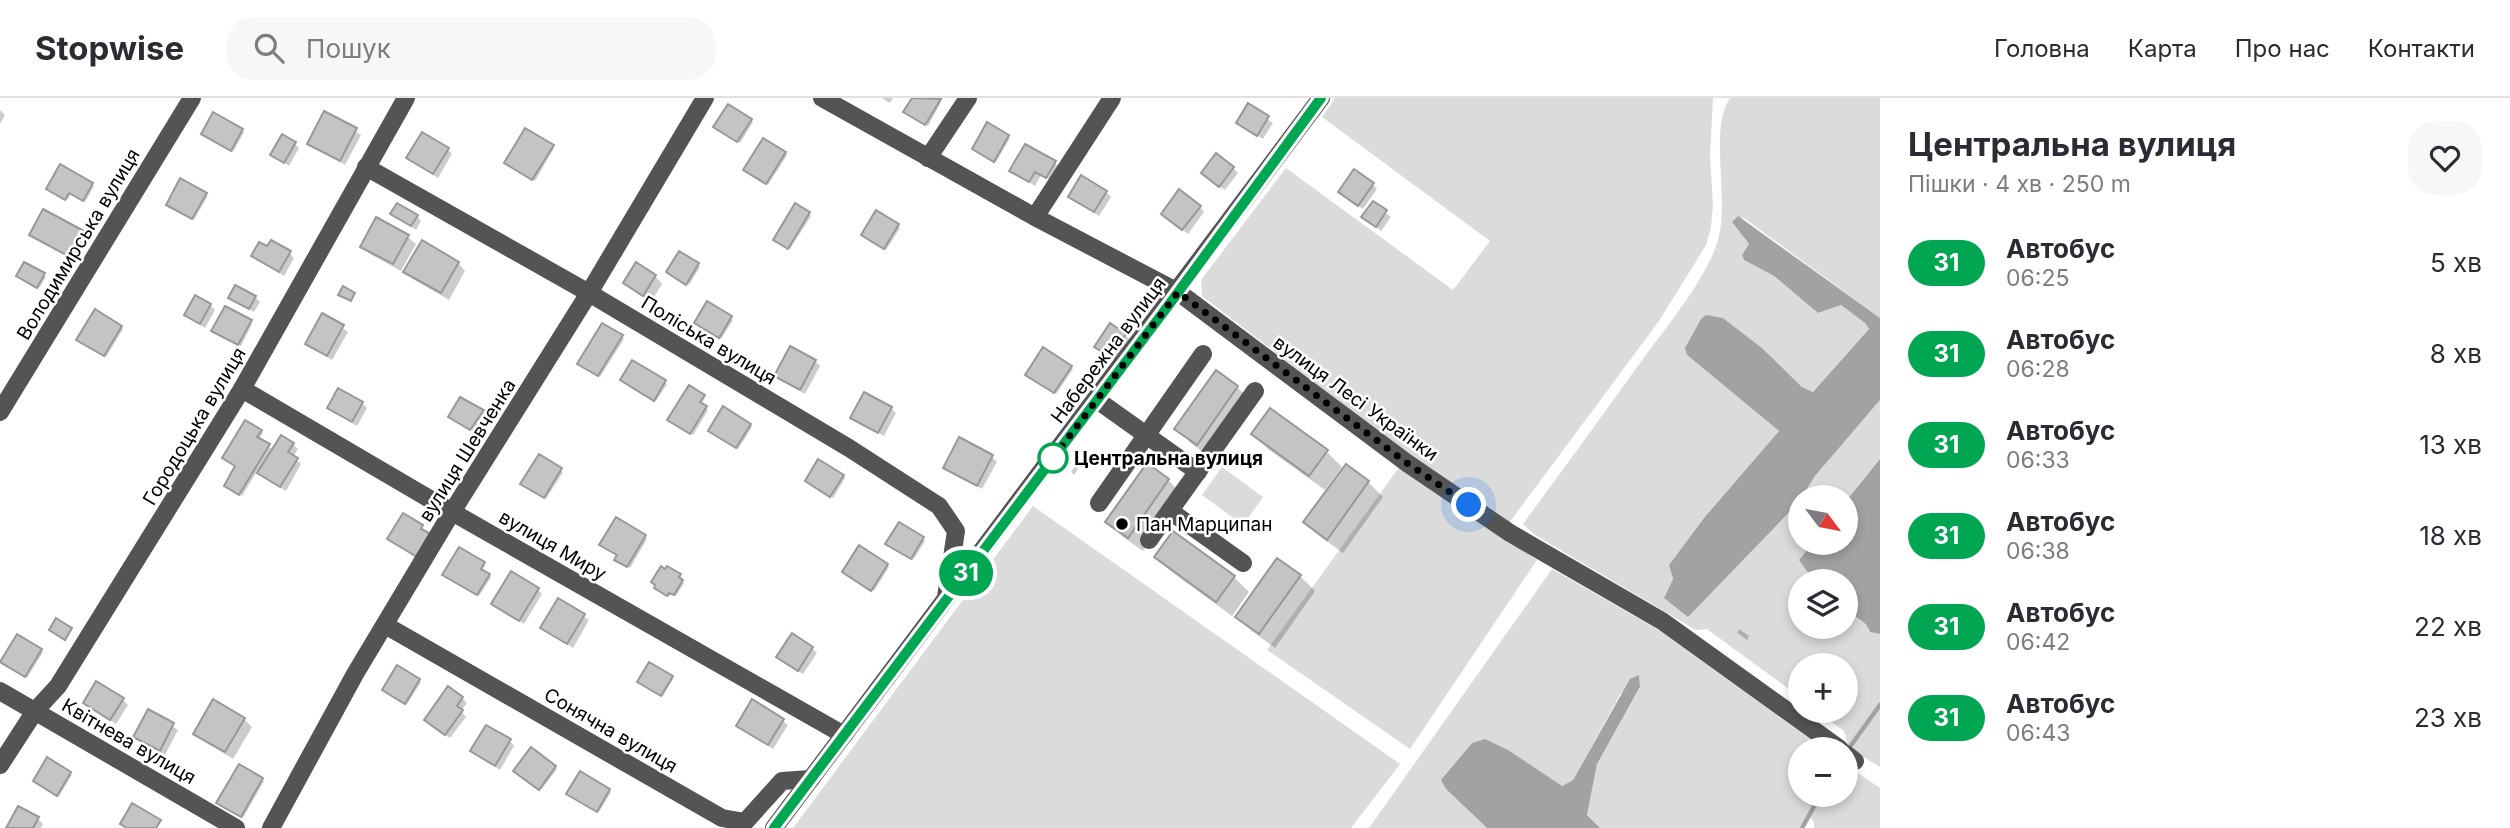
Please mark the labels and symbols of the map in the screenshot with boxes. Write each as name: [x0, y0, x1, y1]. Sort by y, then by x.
street label: Володимирська вулиця: [12, 144, 145, 344]
street label: Набережна вулиця: [1046, 273, 1171, 428]
street label: Поліська вулиця: [637, 291, 780, 390]
street label: вулиця Лесі Українки: [1269, 331, 1443, 466]
street label: Городоцька вулиця: [138, 343, 251, 509]
street label: вулиця Шевченка: [414, 375, 521, 526]
marker: Центральна вулиця: [1038, 443, 1068, 473]
place label: Центральна вулиця: [1074, 447, 1263, 470]
north arrow: [1788, 485, 1858, 555]
your location: [1451, 487, 1486, 522]
street label: вулиця Миру: [495, 505, 611, 586]
place label: Пан Марципан: [1136, 513, 1273, 536]
marker: Пан Марципан: [1114, 516, 1130, 532]
line badge: 31: [934, 550, 998, 596]
street label: Сонячна вулиця: [540, 683, 681, 778]
street label: Квітнева вулиця: [58, 694, 200, 789]

